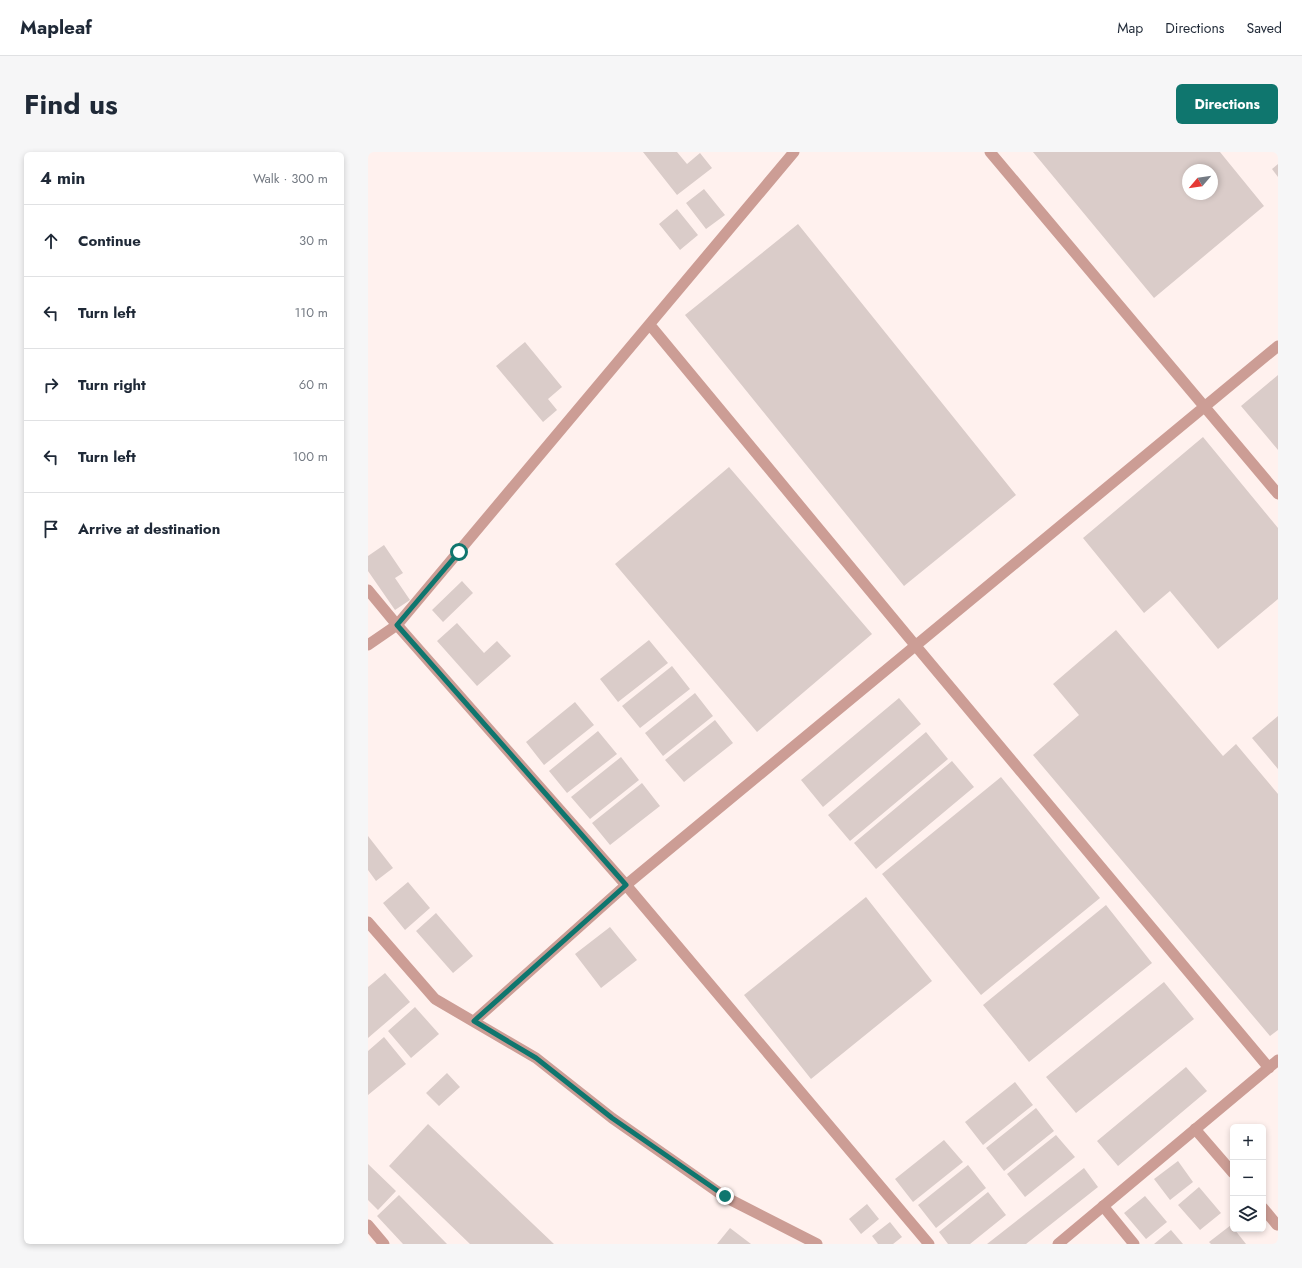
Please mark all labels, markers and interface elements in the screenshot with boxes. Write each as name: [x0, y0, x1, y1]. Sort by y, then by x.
text: Mapleaf: [20, 14, 92, 41]
text: Map: [1117, 18, 1143, 38]
text: Directions: [1165, 18, 1225, 38]
text: Saved: [1247, 18, 1282, 38]
text: Find us: [24, 84, 118, 125]
button: Directions: [1176, 84, 1278, 124]
north arrow: [1182, 164, 1218, 200]
text: 4 min: [40, 166, 85, 190]
text: Walk · 300 m: [253, 169, 328, 188]
icon: ahead: [40, 230, 62, 252]
text: Continue: [78, 230, 141, 252]
text: 30 m: [299, 231, 328, 250]
icon: left: [40, 302, 62, 324]
text: Turn left: [78, 302, 136, 324]
text: 110 m: [294, 303, 328, 322]
icon: right: [40, 374, 62, 396]
text: Turn right: [78, 374, 146, 396]
text: 60 m: [299, 375, 328, 394]
icon: left: [40, 446, 62, 468]
text: Turn left: [78, 446, 136, 468]
text: 100 m: [293, 447, 328, 466]
icon: arrive: [40, 518, 62, 540]
text: Arrive at destination: [78, 518, 220, 540]
route start: [450, 543, 468, 561]
map controls: [1230, 1124, 1266, 1232]
button: +: [1230, 1124, 1266, 1160]
button: −: [1230, 1160, 1266, 1196]
route end: [716, 1187, 734, 1205]
button: layers: [1230, 1196, 1266, 1232]

